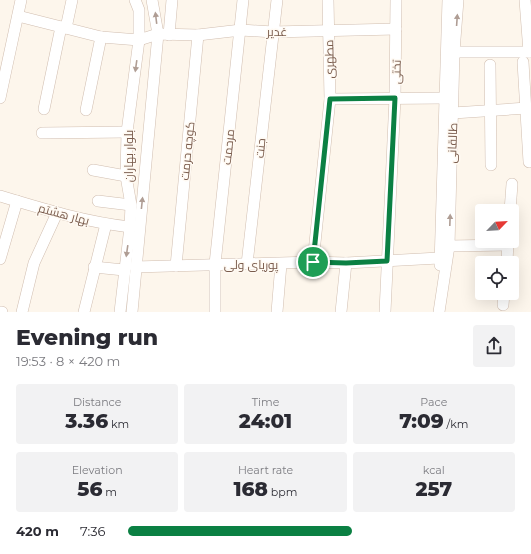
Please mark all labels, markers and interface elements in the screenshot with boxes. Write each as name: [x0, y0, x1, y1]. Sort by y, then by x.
one-way arrow: [153, 12, 159, 24]
one-way arrow: [453, 14, 460, 26]
street label: غدیر: [266, 24, 287, 39]
street label: مطهری: [321, 39, 337, 79]
street label: تختی: [388, 59, 404, 84]
one-way arrow: [133, 60, 139, 72]
street label: کوچه حرمت: [176, 121, 200, 181]
street label: طالقانی: [444, 122, 460, 164]
street label: مرحمت: [219, 128, 237, 166]
street label: بلوار بهاران: [121, 130, 136, 182]
street label: جنت: [251, 137, 269, 159]
one-way arrow: [138, 197, 145, 209]
street label: بهار هشتم: [37, 200, 91, 229]
north arrow: [475, 204, 519, 248]
map controls: [475, 204, 519, 300]
one-way arrow: [447, 213, 453, 226]
one-way arrow: [124, 245, 130, 257]
pin: [296, 245, 330, 279]
icon: arrive: [302, 251, 324, 273]
button: locate: [475, 256, 519, 300]
street label: پوریای ولی: [224, 257, 279, 274]
text: Evening run: [16, 324, 158, 351]
button: share: [473, 325, 515, 367]
text: 19:53 · 8 × 420 m: [16, 353, 120, 369]
text: Distance: [73, 395, 121, 409]
text: Time: [252, 395, 279, 409]
text: Pace: [420, 395, 447, 409]
text: 3.36: [65, 409, 108, 433]
text: 24:01: [239, 409, 292, 433]
text: 7:09: [399, 409, 444, 433]
text: km: [108, 417, 129, 431]
text: /km: [444, 417, 469, 431]
text: Elevation: [72, 463, 123, 477]
text: Heart rate: [238, 463, 293, 477]
text: kcal: [423, 463, 445, 477]
text: 56: [77, 477, 102, 501]
text: 168: [234, 477, 268, 501]
text: 257: [416, 477, 452, 501]
text: m: [102, 485, 117, 499]
text: bpm: [268, 485, 297, 499]
text: 420 m: [16, 523, 59, 539]
text: 7:36: [80, 523, 105, 539]

